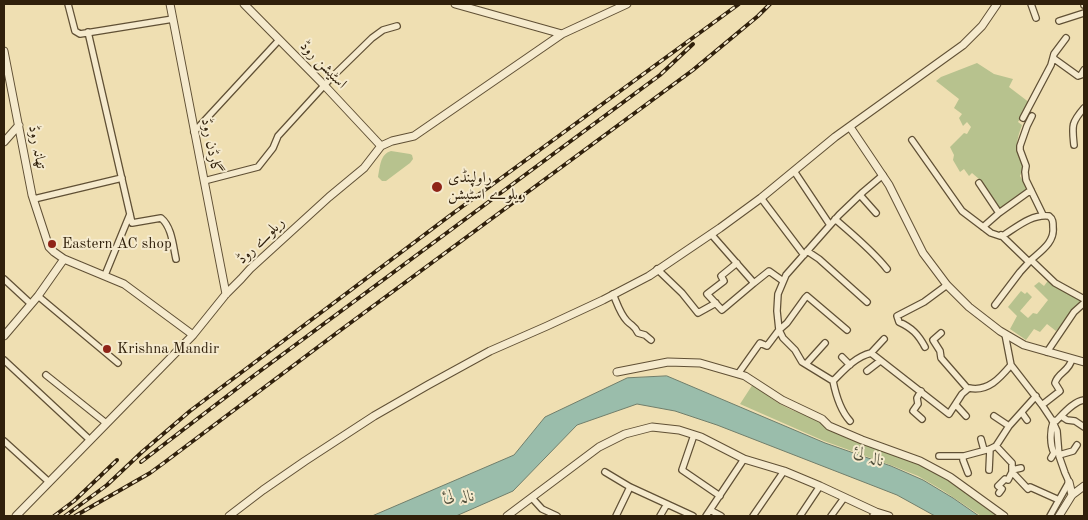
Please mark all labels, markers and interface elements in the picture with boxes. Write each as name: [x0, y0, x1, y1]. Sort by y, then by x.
street label: اسٹیشن روڈ: [296, 37, 350, 93]
street label: گارڈن روڈ: [197, 117, 225, 175]
street label: تھانہ روڈ: [24, 124, 50, 170]
place label: راولپنڈی ریلوے اسٹیشن: [448, 169, 526, 204]
marker: راولپنڈی ریلوے اسٹیشن: [430, 180, 444, 194]
street label: ریلوے روڈ: [233, 214, 289, 268]
place label: Eastern AC shop: [62, 235, 172, 253]
marker: Eastern AC shop: [46, 238, 58, 250]
place label: Krishna Mandir: [117, 340, 219, 358]
marker: Krishna Mandir: [101, 343, 113, 355]
water label: نالہ لئ: [851, 442, 887, 472]
water label: نالہ لئ: [443, 487, 475, 507]

